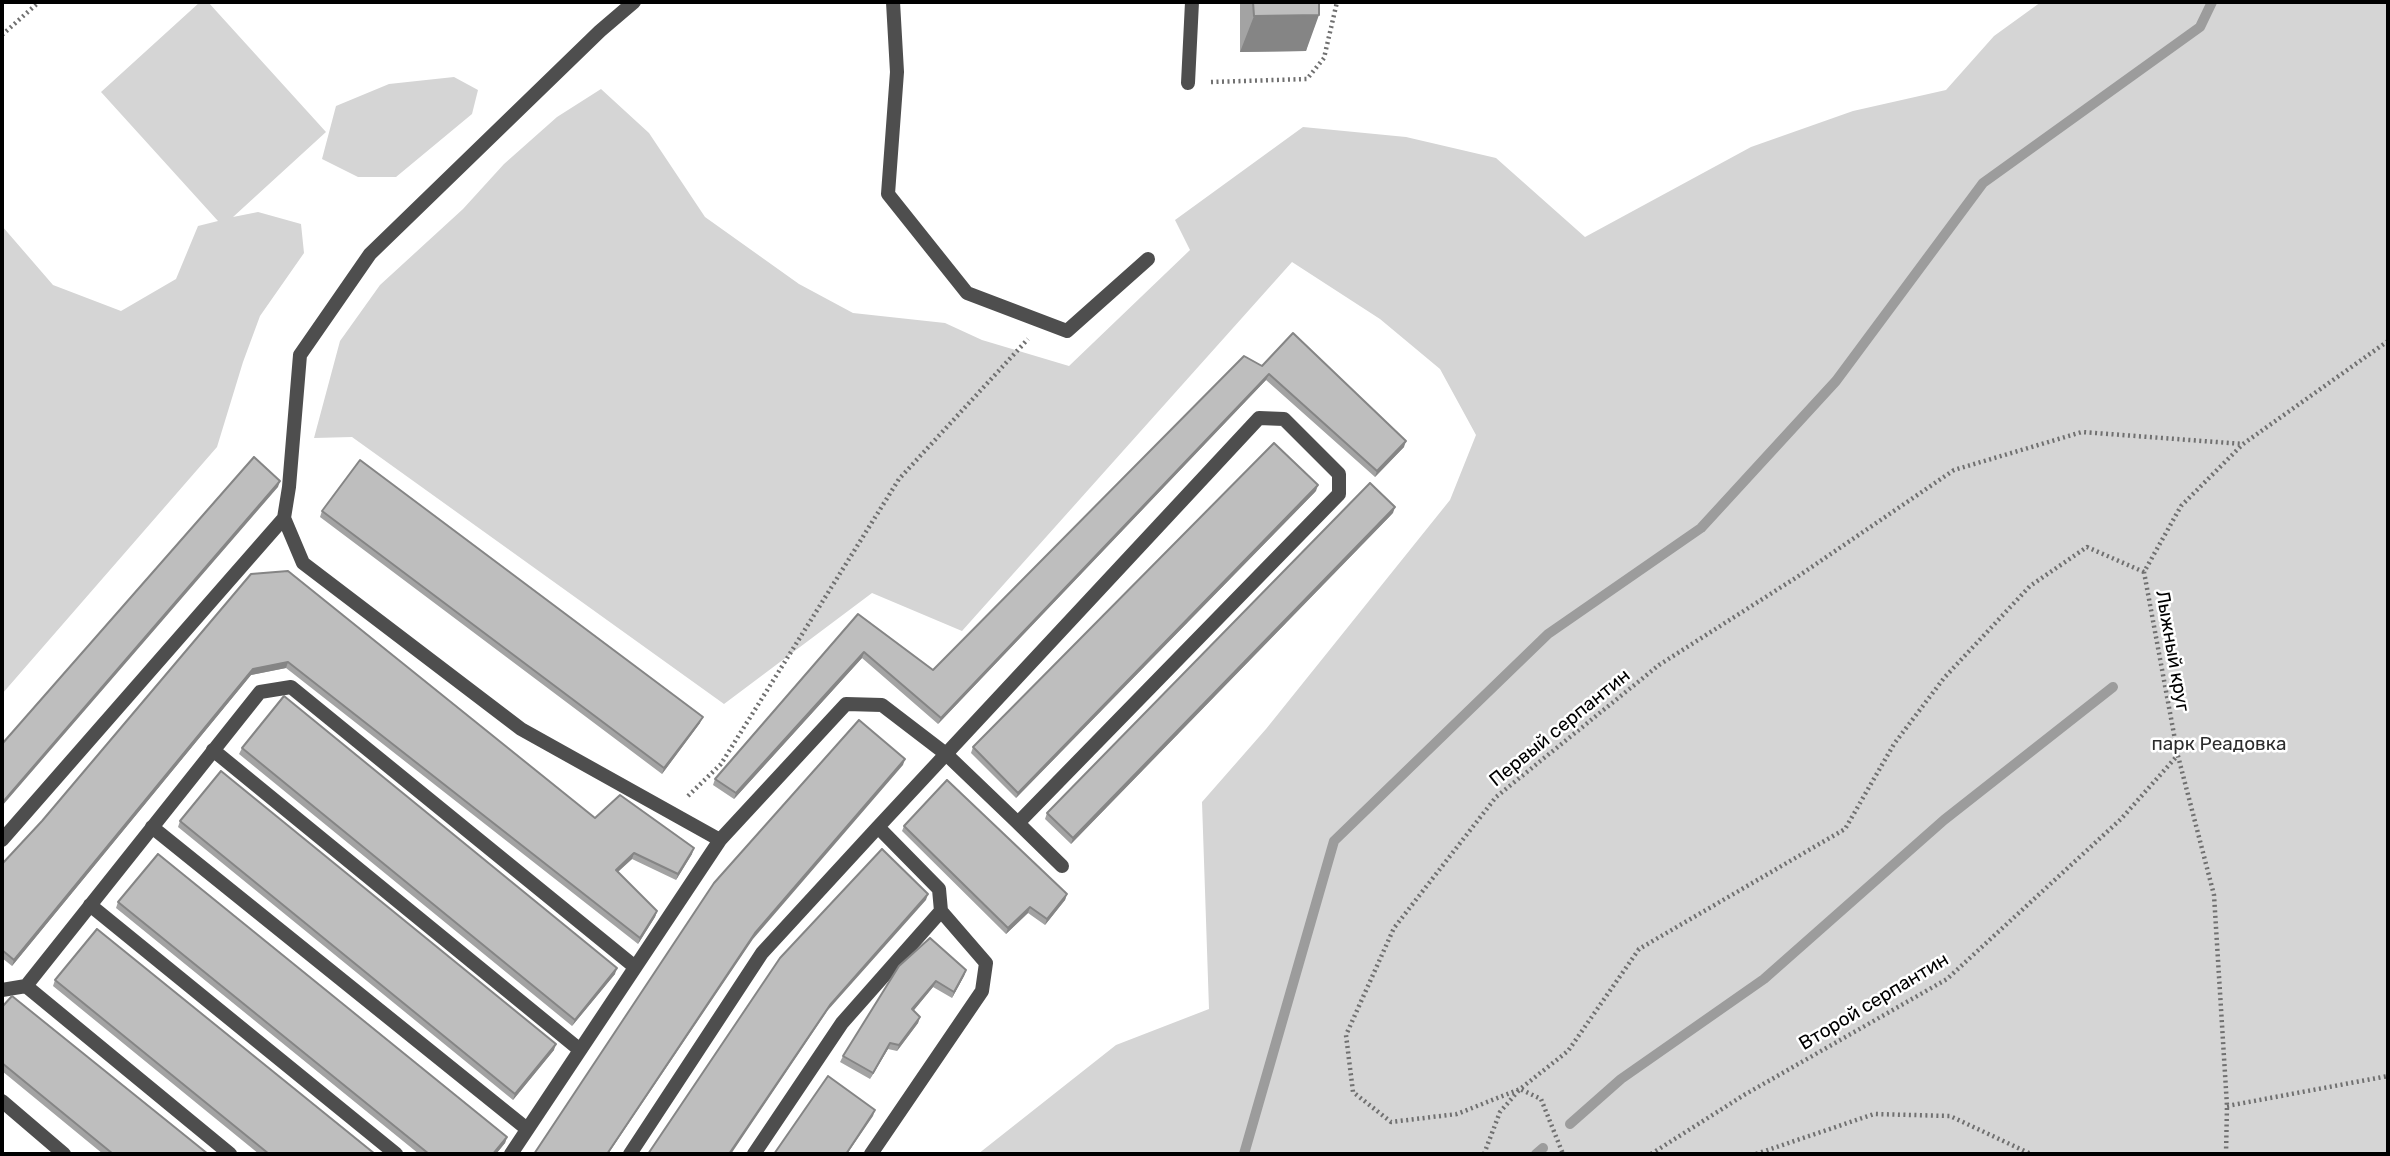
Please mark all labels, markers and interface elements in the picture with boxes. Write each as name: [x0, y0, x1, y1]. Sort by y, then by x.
street label: Лыжный круг: [2150, 588, 2194, 714]
street label: Первый серпантин: [1485, 664, 1635, 792]
park label: парк Реадовка: [2152, 734, 2286, 756]
street label: Второй серпантин: [1795, 948, 1953, 1056]

